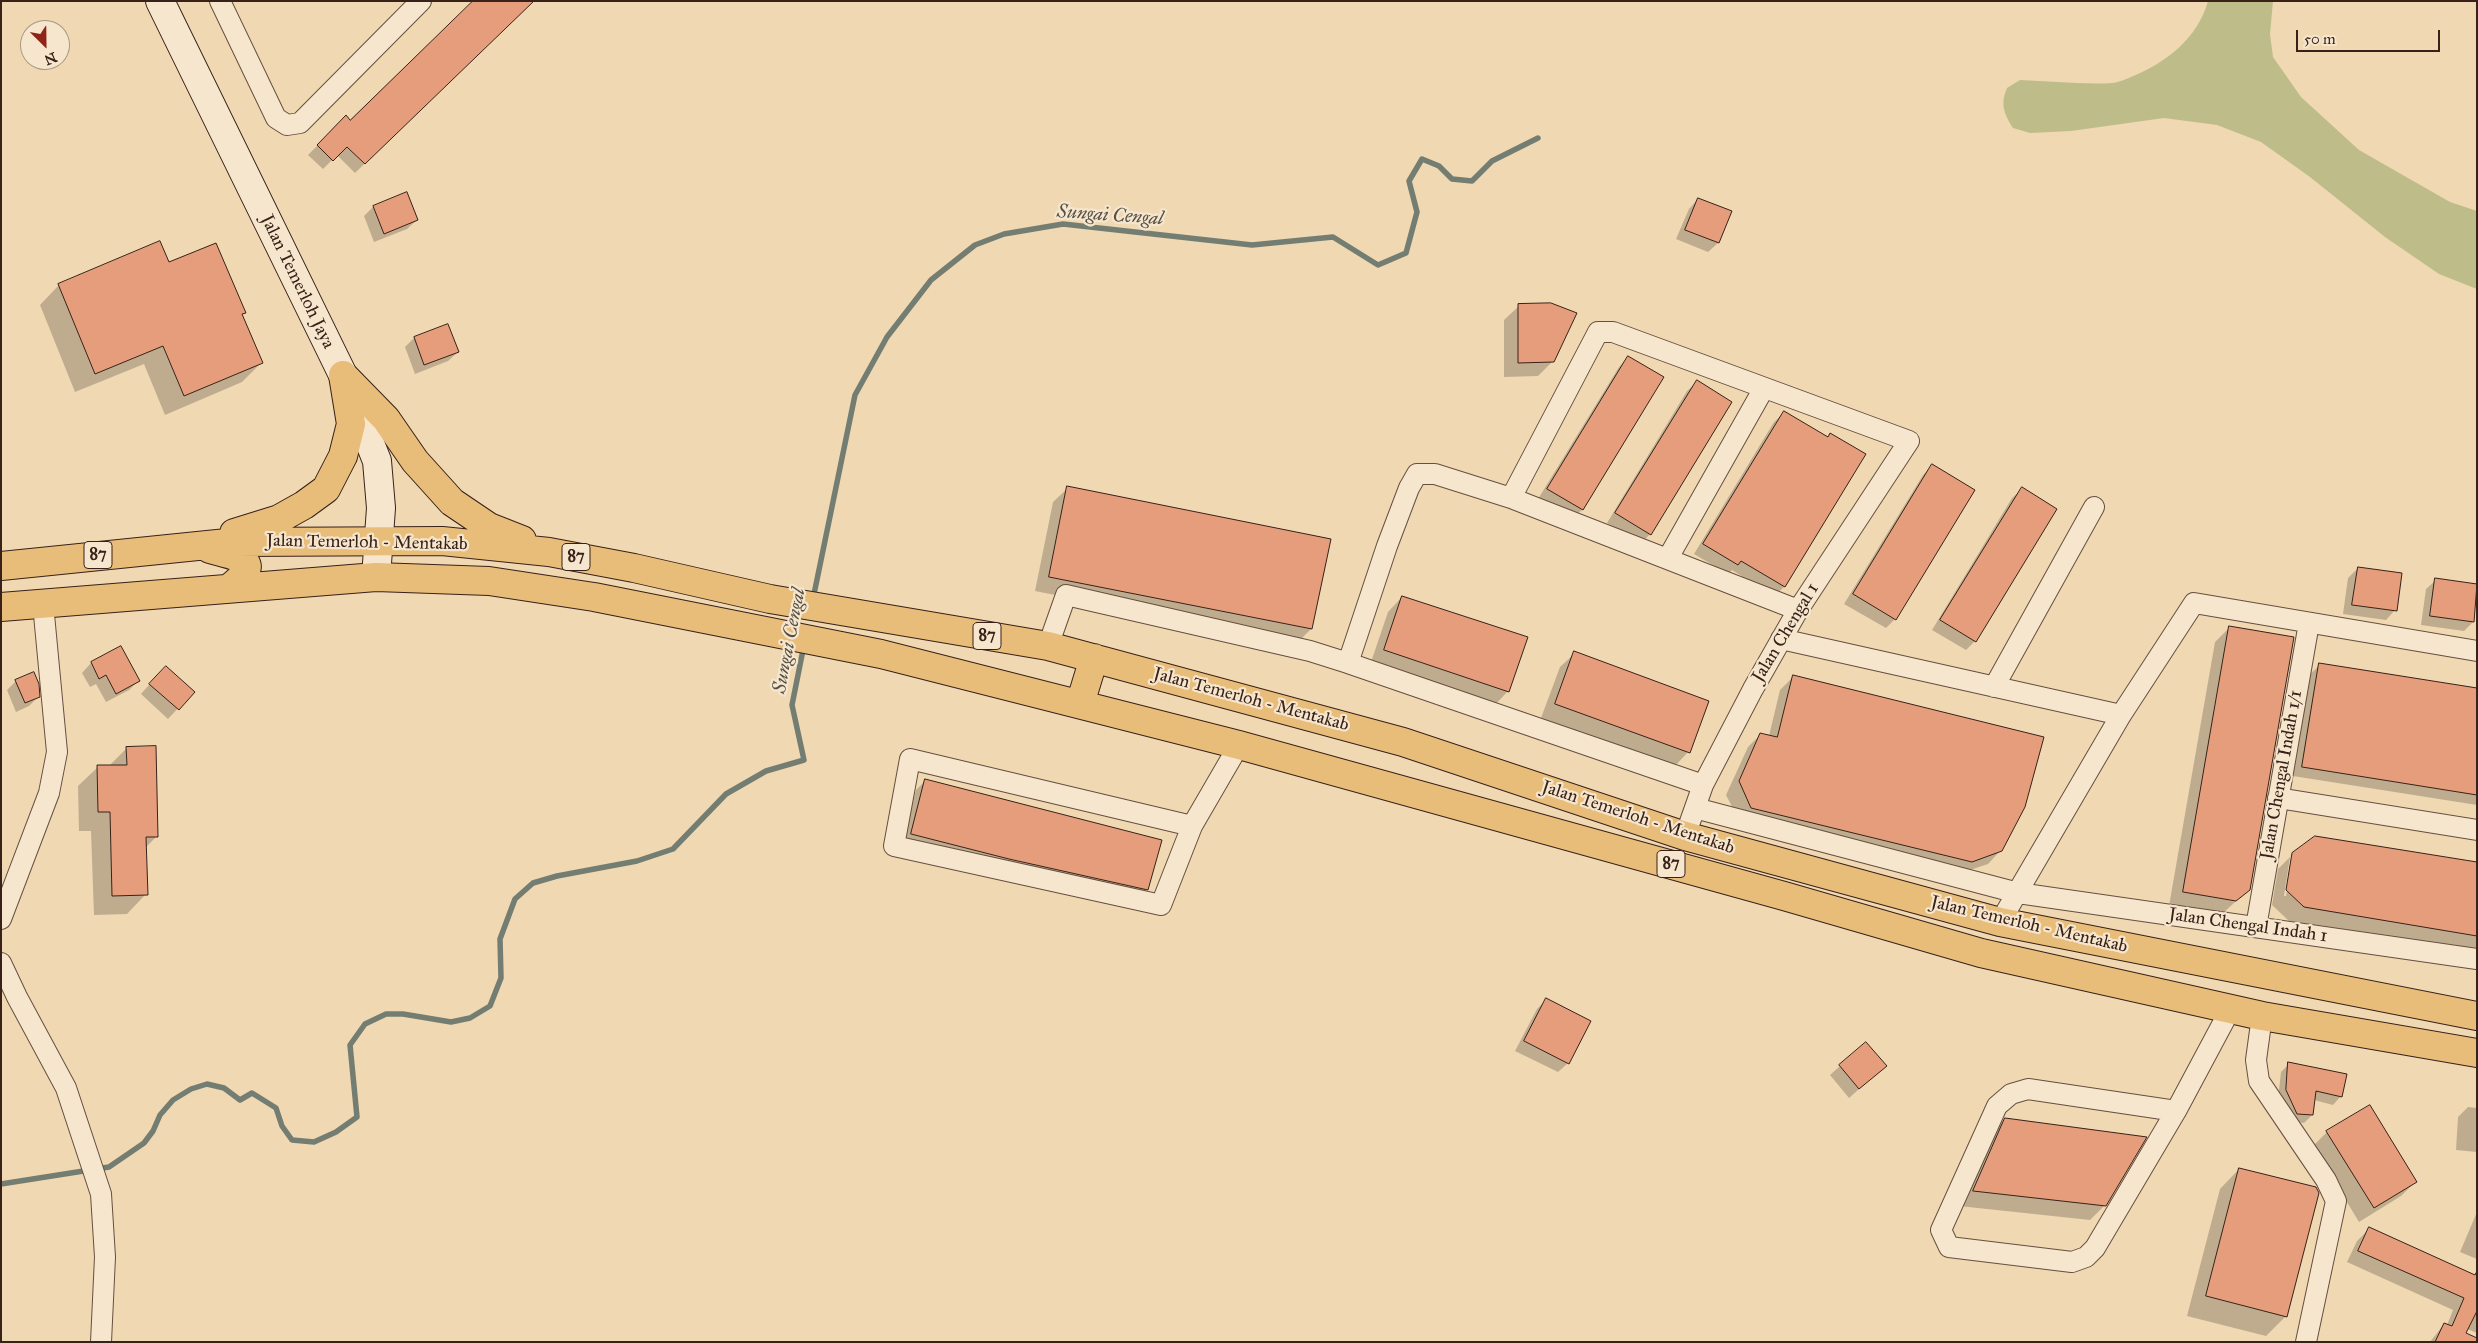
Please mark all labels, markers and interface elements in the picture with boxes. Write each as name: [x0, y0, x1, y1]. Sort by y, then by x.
north arrow: [20, 20, 70, 70]
scale bar: [2298, 20, 2442, 52]
text: 50 m: [2304, 30, 2336, 48]
text: N: [42, 48, 59, 68]
water label: Sungai Cengal: [1056, 201, 1164, 231]
street label: Jalan Temerloh Jaya: [255, 212, 339, 352]
street label: Jalan Temerloh - Mentakab: [266, 530, 468, 556]
road number: 87: [84, 542, 112, 568]
road number: 87: [562, 544, 590, 570]
street label: Jalan Chengal 1: [1748, 580, 1824, 686]
water label: Sungai Cengal: [769, 586, 811, 696]
road number: 87: [973, 622, 1001, 650]
street label: Jalan Temerloh - Mentakab: [1151, 664, 1351, 736]
street label: Jalan Chengal Indah 1/1: [2256, 689, 2308, 861]
street label: Jalan Temerloh - Mentakab: [1539, 777, 1737, 859]
road number: 87: [1657, 851, 1685, 878]
street label: Jalan Temerloh - Mentakab: [1928, 892, 2130, 958]
street label: Jalan Chengal Indah 1: [2167, 904, 2329, 948]

